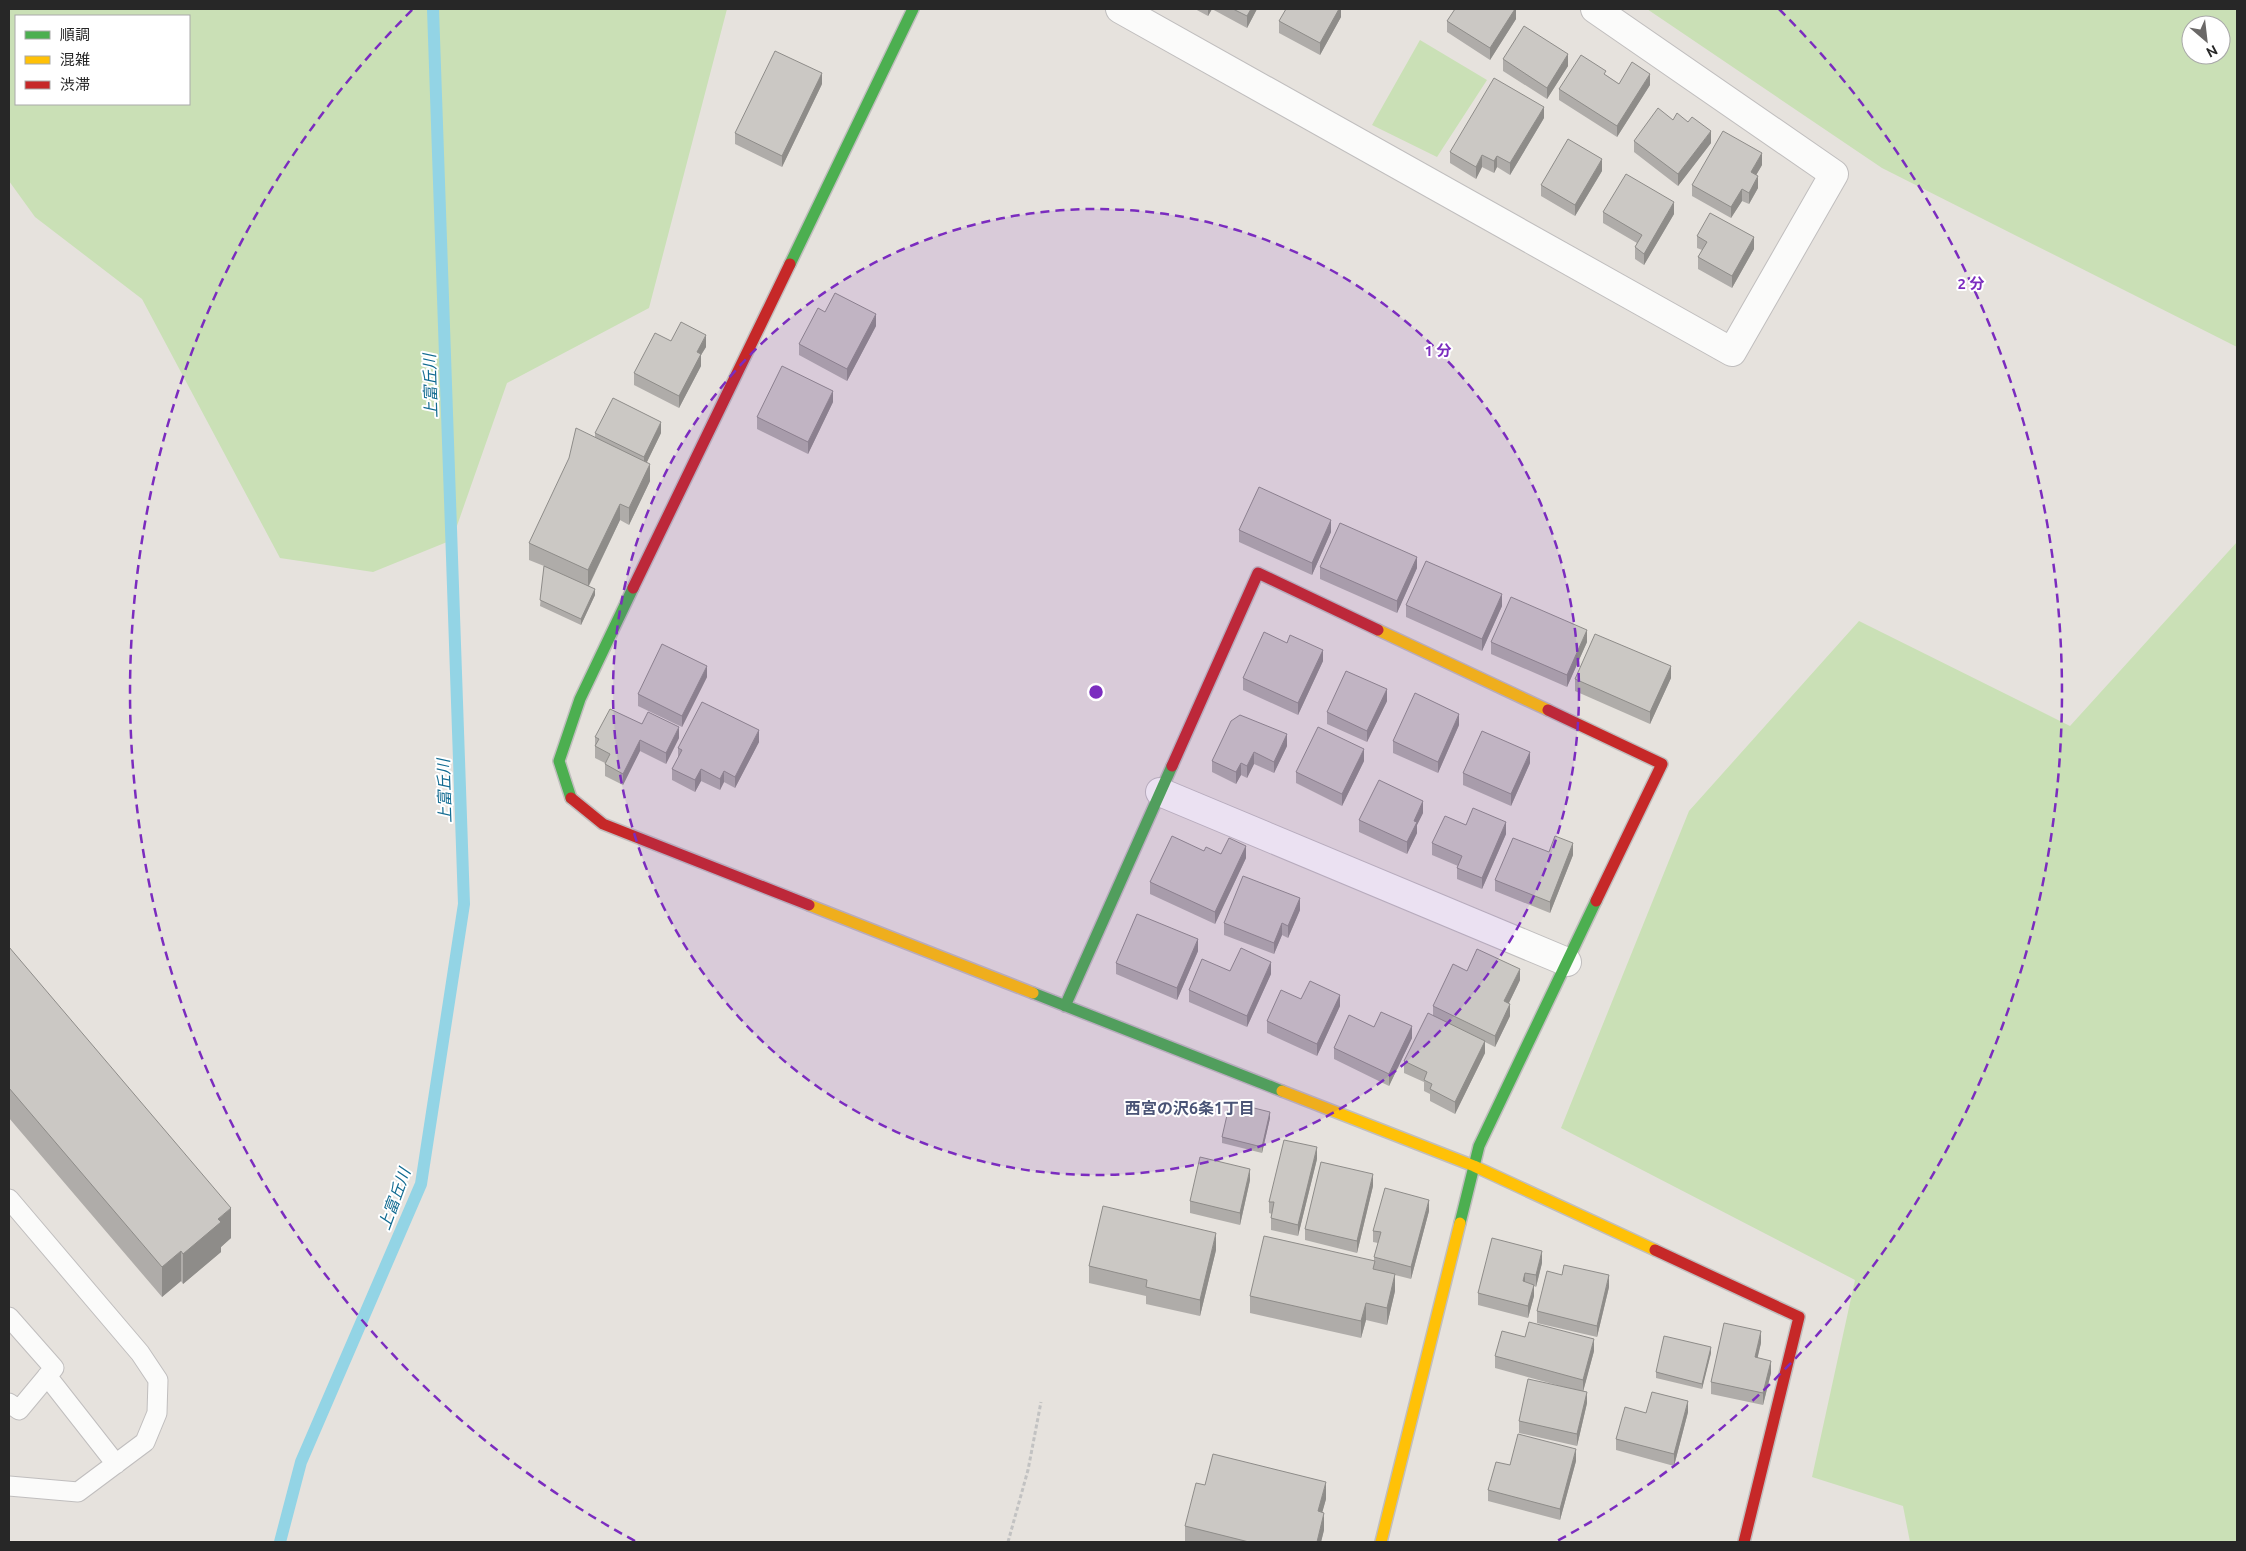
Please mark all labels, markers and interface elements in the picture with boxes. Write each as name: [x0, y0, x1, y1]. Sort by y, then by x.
legend: [15, 15, 190, 105]
north arrow: [2181, 15, 2231, 65]
text: 順調: [60, 26, 90, 43]
text: N: [2204, 42, 2220, 61]
text: 混雑: [60, 51, 90, 68]
text: 渋滞: [60, 76, 90, 93]
text: 2 分: [1957, 275, 1985, 292]
text: 1 分: [1424, 342, 1452, 359]
water label: 上富丘川: [420, 352, 440, 418]
centre of rings: [1087, 683, 1105, 701]
water label: 上富丘川: [434, 757, 454, 823]
district label: 西宮の沢6条1丁目: [1125, 1099, 1255, 1117]
water label: 上富丘川: [375, 1164, 414, 1232]

